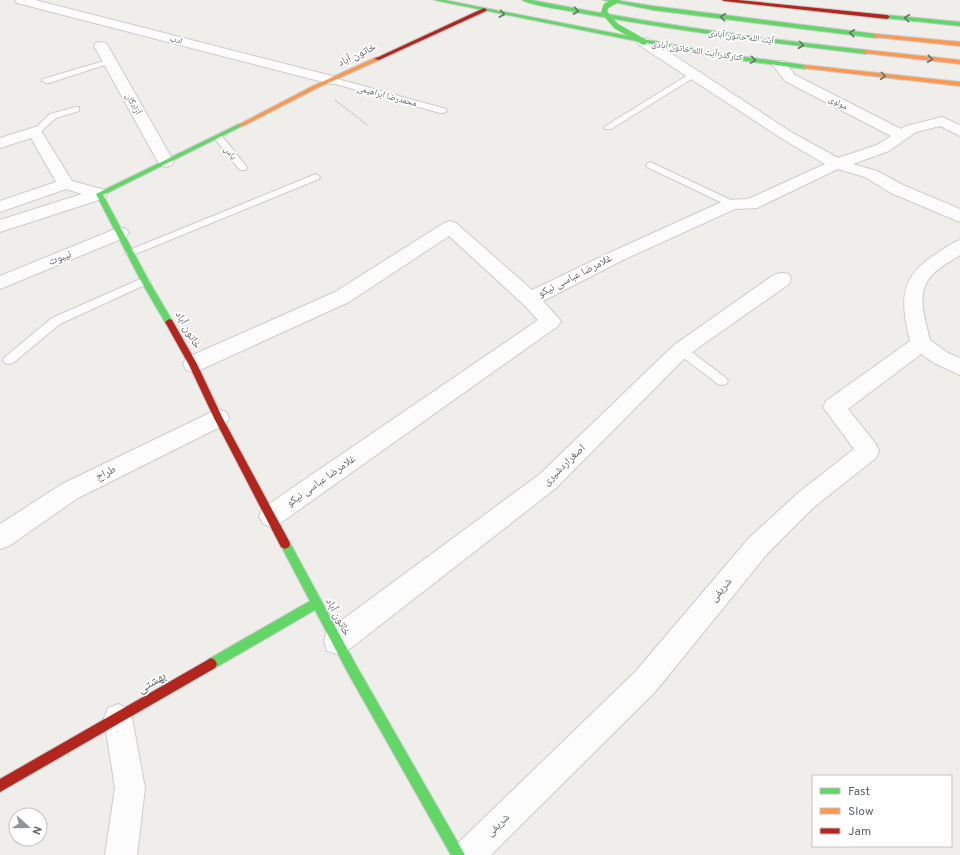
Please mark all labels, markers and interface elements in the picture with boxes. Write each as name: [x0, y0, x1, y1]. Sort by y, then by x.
one-way arrow: [573, 6, 579, 14]
one-way arrow: [499, 9, 505, 17]
one-way arrow: [719, 13, 726, 22]
one-way arrow: [904, 14, 910, 23]
street label: آیت الله خاتون آبادی: [708, 28, 775, 47]
one-way arrow: [848, 29, 855, 38]
street label: ادب: [168, 33, 184, 47]
street label: کنارگذر آیت الله خاتون آبادی: [651, 38, 743, 64]
street label: خاتون آباد: [336, 40, 378, 70]
one-way arrow: [798, 40, 804, 49]
one-way arrow: [927, 54, 933, 63]
one-way arrow: [750, 55, 757, 64]
one-way arrow: [880, 71, 886, 80]
street label: محمدرضا ابراهیمی: [356, 83, 418, 109]
street label: آزادگان: [123, 91, 144, 117]
street label: مولوی: [827, 94, 849, 112]
street label: یاس: [221, 144, 239, 162]
street label: نیبوت: [46, 247, 74, 269]
street label: غلامرضا عباسی نیکو: [535, 251, 615, 301]
street label: خاتون آباد: [172, 309, 204, 351]
street label: اصغراردشیری: [540, 441, 588, 489]
street label: غلامرضا عباسی نیکو: [283, 452, 359, 510]
street label: طراح: [93, 462, 119, 484]
street label: شریفی: [707, 575, 735, 605]
street label: خاتون آباد: [322, 596, 354, 638]
street label: بهشتی: [135, 668, 169, 698]
legend: [812, 775, 952, 847]
text: Fast: [848, 784, 870, 800]
text: Slow: [848, 804, 874, 820]
north arrow: [8, 807, 48, 847]
street label: شریفی: [483, 810, 513, 840]
text: N: [28, 824, 44, 836]
text: Jam: [848, 824, 871, 840]

